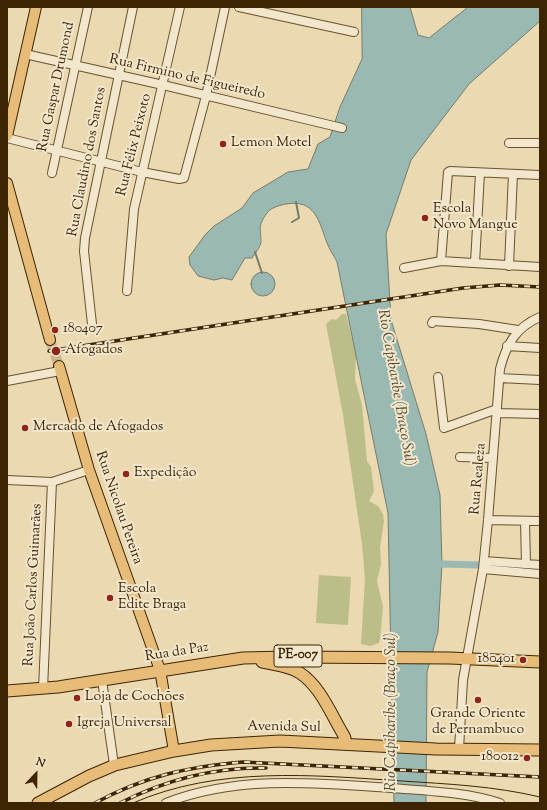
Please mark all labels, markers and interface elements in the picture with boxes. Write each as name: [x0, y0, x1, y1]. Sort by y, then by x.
street label: Rua Gaspar Drumond: [35, 21, 79, 153]
street label: Rua Firmino de Figueiredo: [107, 52, 267, 104]
street label: Rua Claudino dos Santos: [65, 86, 111, 238]
street label: Rua Félix Peixoto: [114, 92, 156, 198]
place label: Lemon Motel: [231, 136, 312, 152]
marker: Lemon Motel: [218, 139, 228, 149]
place label: Escola Novo Mangue: [433, 202, 518, 234]
marker: Escola Novo Mangue: [420, 213, 430, 223]
water label: Rio Capibaribe (Braço Sul): [372, 308, 418, 468]
place label: 180407: [63, 322, 103, 338]
marker: 180407: [50, 325, 60, 335]
place label: Afogados: [65, 343, 123, 359]
marker: Afogados: [50, 345, 62, 357]
place label: Mercado de Afogados: [33, 420, 163, 436]
marker: Mercado de Afogados: [20, 423, 30, 433]
street label: Rua Realeza: [468, 443, 490, 515]
street label: Rua Nicolau Pereira: [91, 449, 145, 567]
place label: Expedição: [134, 466, 196, 482]
marker: Expedição: [121, 469, 131, 479]
street label: Rua João Carlos Guimarães: [21, 503, 47, 667]
place label: Escola Edite Braga: [118, 582, 186, 614]
marker: Escola Edite Braga: [105, 593, 115, 603]
water label: Rio Capibaribe (Braço Sul): [383, 633, 401, 791]
street label: Rua da Paz: [144, 640, 210, 666]
road number: PE-007: [274, 645, 322, 667]
place label: 180401: [478, 652, 515, 668]
marker: 180401: [518, 655, 528, 665]
place label: Loja de Cochões: [85, 690, 184, 706]
marker: Loja de Cochões: [72, 693, 82, 703]
marker: Grande Oriente de Pernambuco: [473, 695, 483, 705]
place label: Grande Oriente de Pernambuco: [430, 707, 526, 740]
place label: Igreja Universal: [77, 716, 172, 732]
marker: Igreja Universal: [64, 719, 74, 729]
street label: Avenida Sul: [247, 719, 321, 737]
place label: 180012: [481, 750, 519, 766]
marker: 180012: [522, 753, 532, 763]
north arrow: [16, 754, 56, 794]
text: N: [33, 754, 48, 772]

